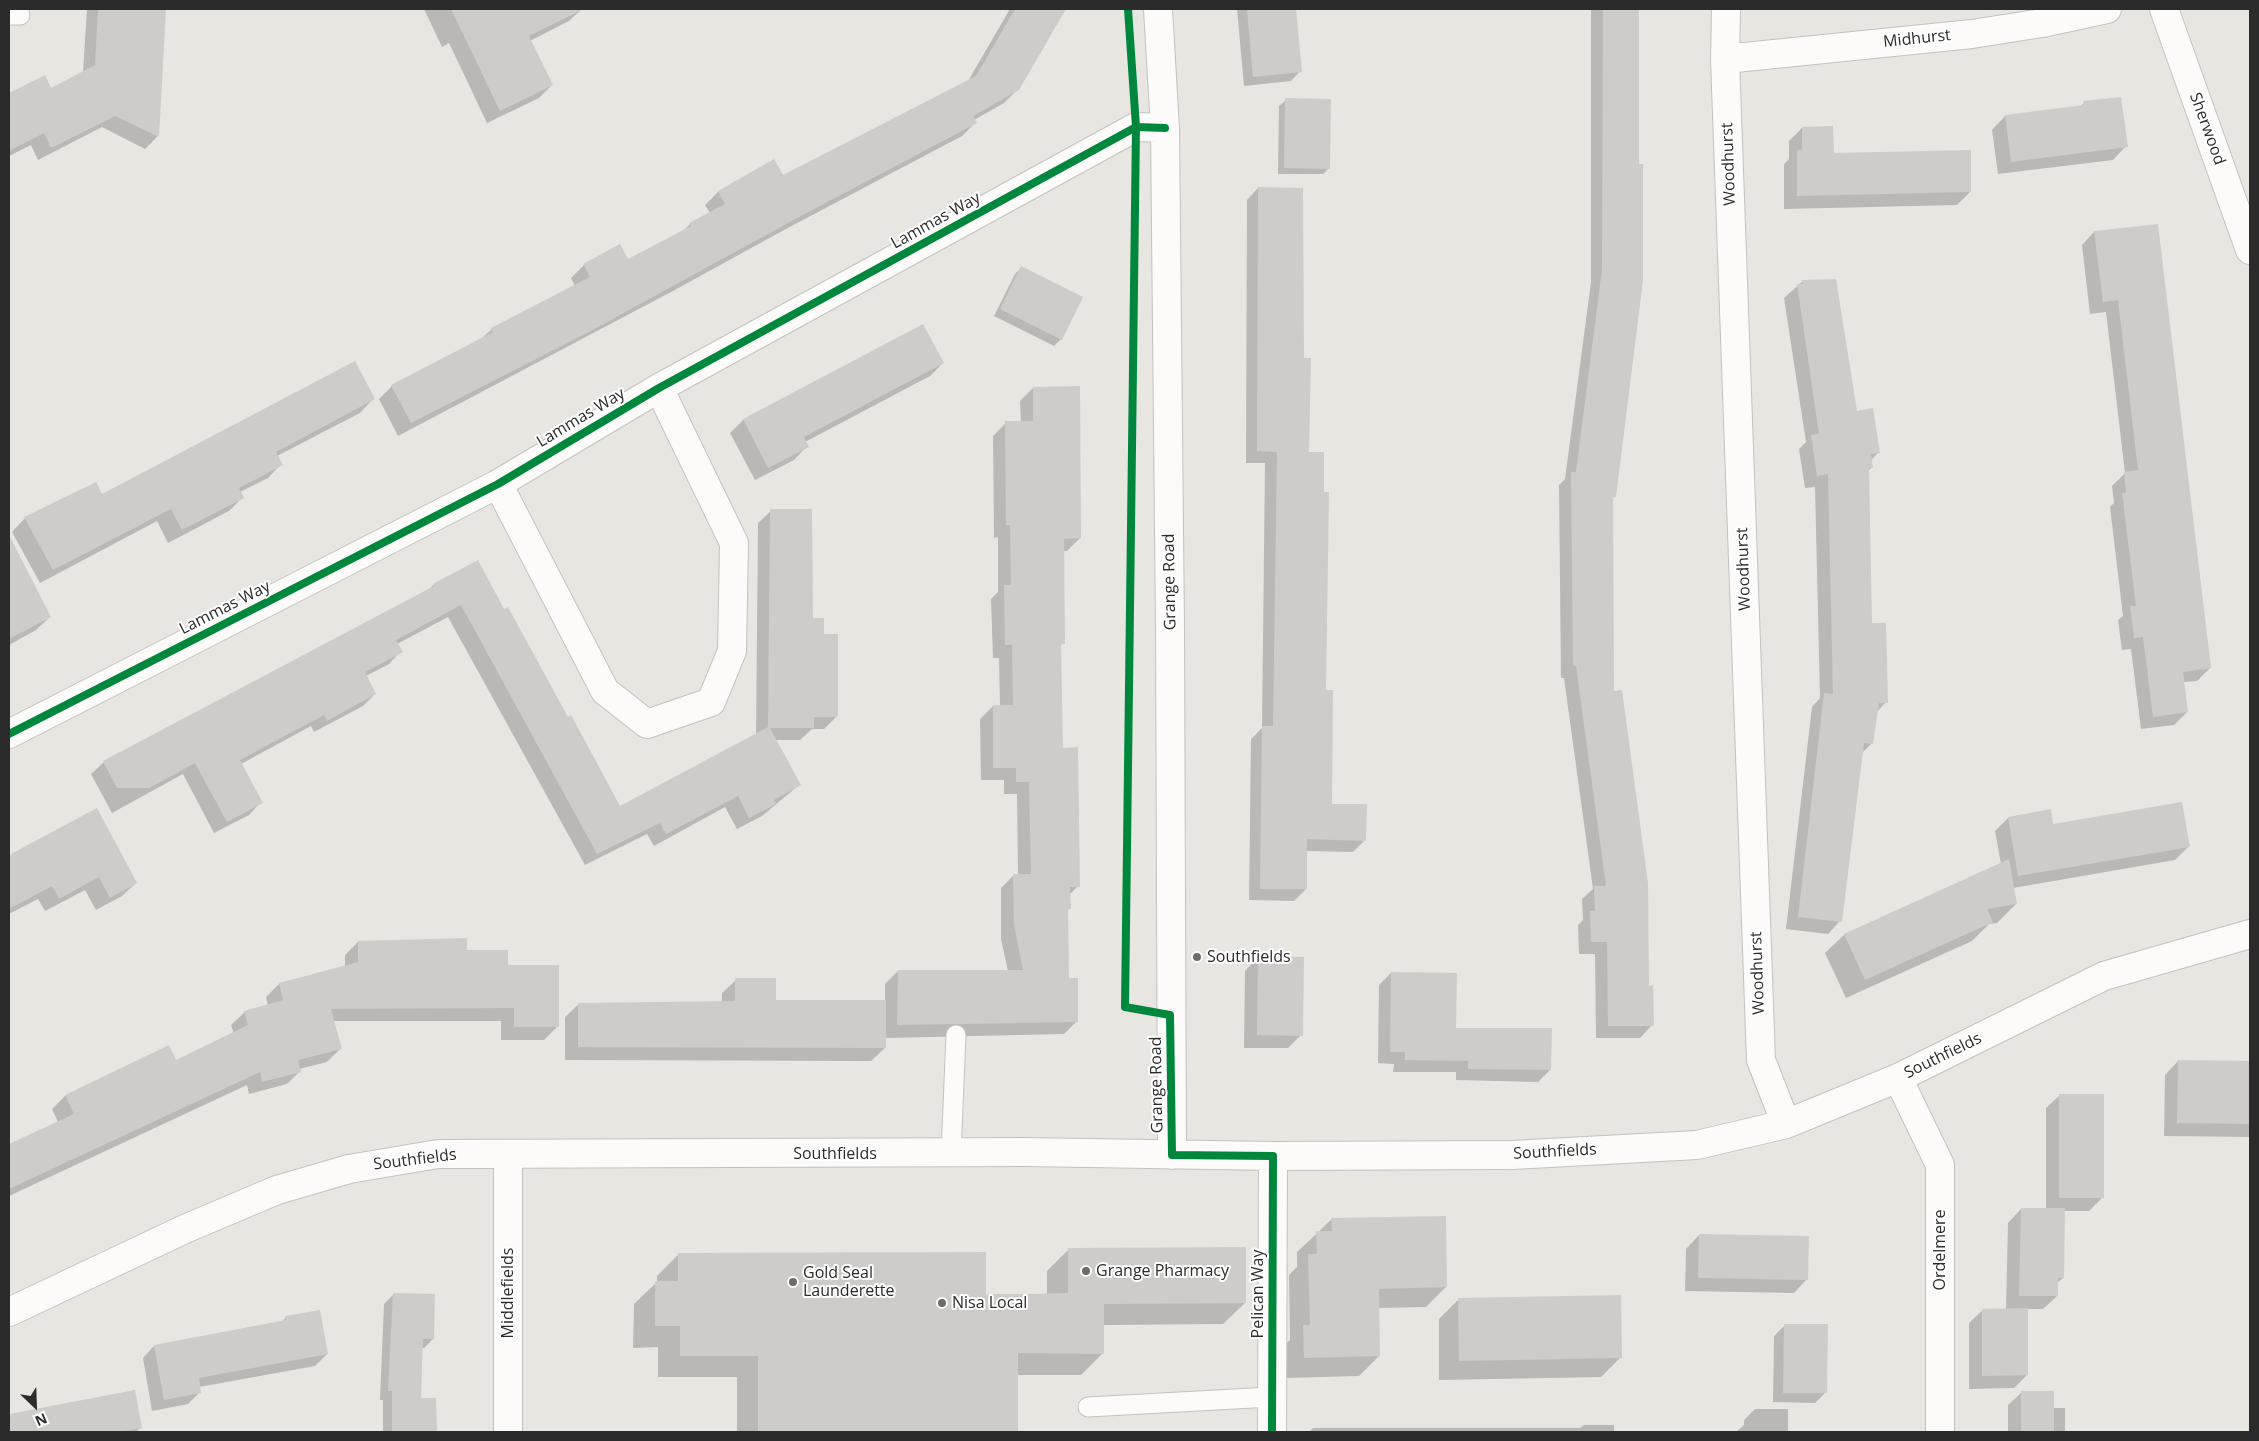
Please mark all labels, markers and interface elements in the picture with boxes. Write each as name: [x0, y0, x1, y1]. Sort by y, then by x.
street label: Midhurst: [1882, 26, 1952, 52]
street label: Sherwood: [2185, 90, 2229, 168]
street label: Woodhurst: [1718, 122, 1740, 206]
street label: Lammas Way: [888, 189, 984, 253]
street label: Lammas Way: [534, 384, 628, 452]
street label: Woodhurst: [1733, 527, 1755, 611]
street label: Grange Road: [1160, 533, 1180, 631]
street label: Lammas Way: [176, 577, 274, 639]
street label: Woodhurst: [1747, 931, 1769, 1015]
place label: Southfields: [1207, 947, 1291, 967]
marker: Southfields: [1191, 951, 1203, 963]
street label: Southfields: [1901, 1029, 1985, 1083]
street label: Grange Road: [1147, 1036, 1167, 1134]
street label: Southfields: [1513, 1140, 1597, 1164]
street label: Southfields: [793, 1144, 877, 1164]
street label: Southfields: [372, 1145, 458, 1175]
street label: Ordelmere: [1930, 1209, 1950, 1291]
street label: Middlefields: [498, 1248, 518, 1338]
street label: Pelican Way: [1248, 1250, 1268, 1338]
place label: Grange Pharmacy: [1096, 1261, 1229, 1281]
place label: Gold Seal Launderette: [803, 1263, 895, 1301]
marker: Grange Pharmacy: [1080, 1265, 1092, 1277]
marker: Gold Seal Launderette: [787, 1276, 799, 1288]
place label: Nisa Local: [952, 1293, 1027, 1313]
marker: Nisa Local: [936, 1297, 948, 1309]
north arrow: [10, 1381, 60, 1431]
text: N: [32, 1409, 50, 1431]

